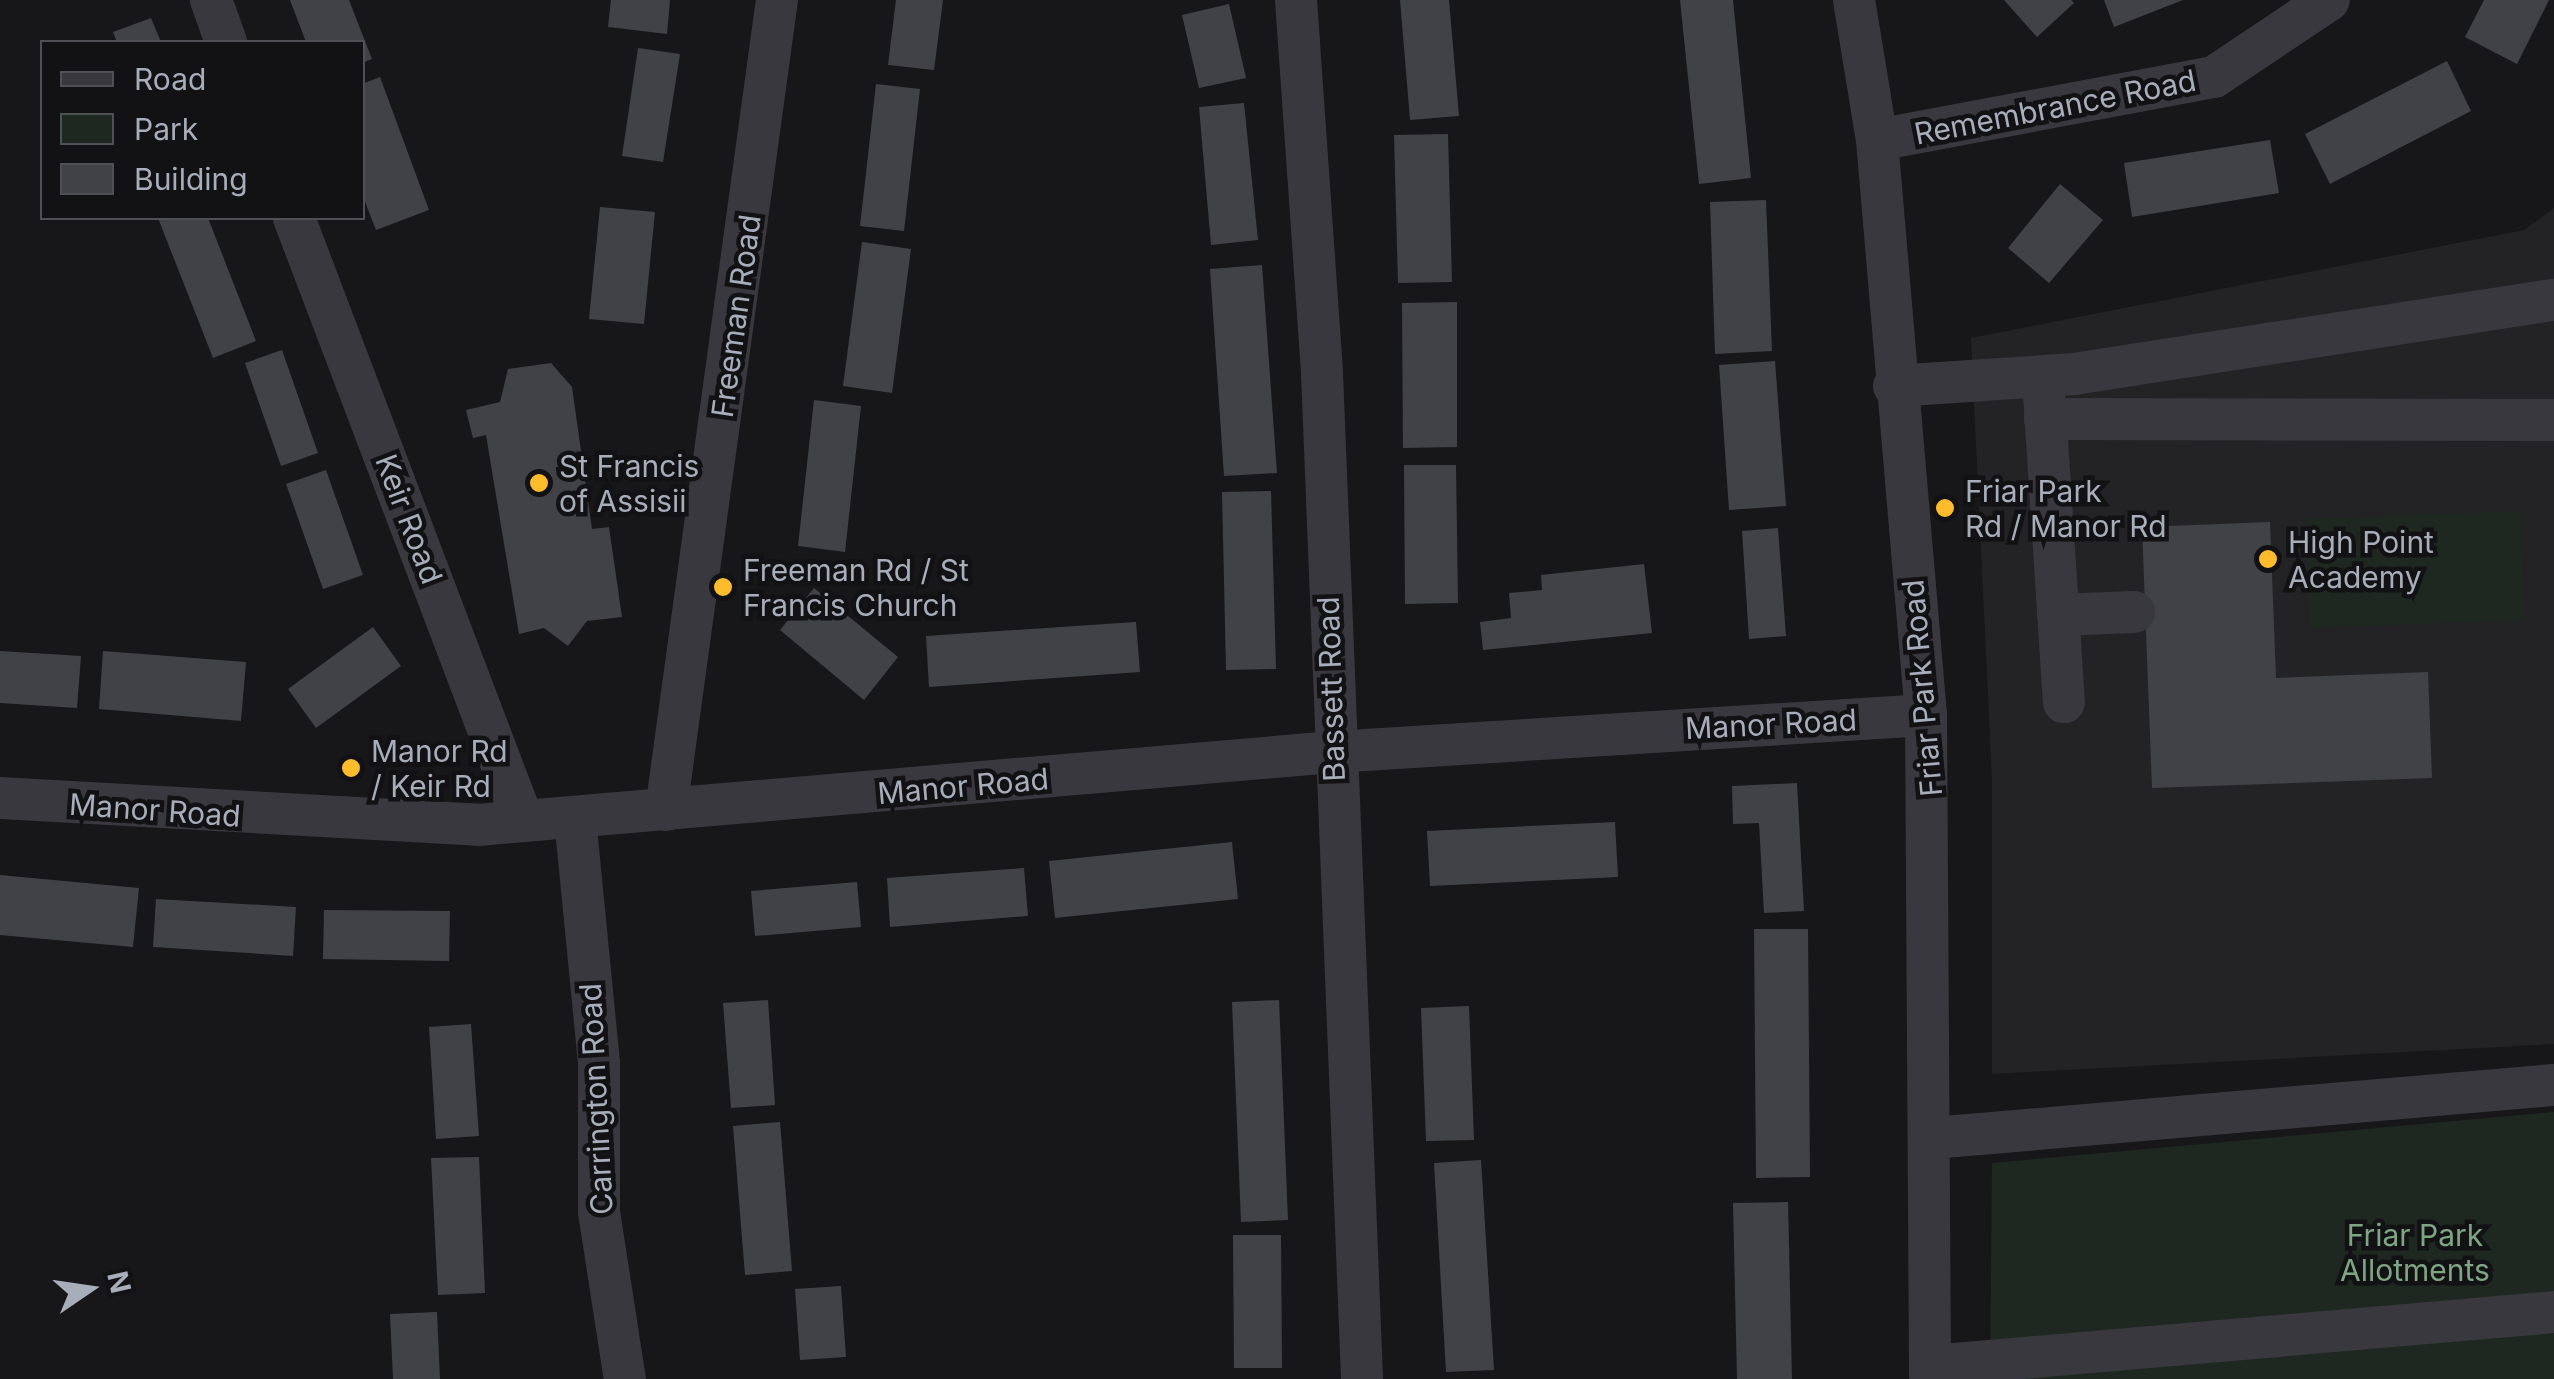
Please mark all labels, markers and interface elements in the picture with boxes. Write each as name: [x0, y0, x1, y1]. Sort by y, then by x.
legend: [40, 40, 365, 220]
text: Road: [134, 61, 206, 97]
street label: Remembrance Road: [1911, 62, 2199, 152]
text: Park: [134, 111, 198, 147]
text: Building: [134, 161, 248, 197]
street label: Freeman Road: [704, 212, 768, 420]
place label: St Francis of Assisii: [559, 448, 699, 518]
street label: Keir Road: [368, 449, 450, 589]
marker: St Francis of Assisii: [528, 472, 550, 494]
place label: Friar Park Rd / Manor Rd: [1965, 473, 2167, 544]
marker: Friar Park Rd / Manor Rd: [1934, 497, 1956, 519]
place label: High Point Academy: [2288, 524, 2434, 594]
marker: High Point Academy: [2257, 548, 2279, 570]
place label: Freeman Rd / St Francis Church: [743, 552, 969, 622]
marker: Freeman Rd / St Francis Church: [712, 576, 734, 598]
street label: Friar Park Road: [1895, 578, 1949, 798]
street label: Bassett Road: [1310, 596, 1352, 782]
street label: Manor Road: [1684, 702, 1858, 746]
place label: Manor Rd / Keir Rd: [371, 733, 508, 804]
marker: Manor Rd / Keir Rd: [340, 757, 362, 779]
street label: Manor Road: [876, 761, 1050, 811]
street label: Manor Road: [68, 786, 242, 834]
street label: Carrington Road: [572, 982, 620, 1216]
park label: Friar Park Allotments: [2340, 1217, 2490, 1288]
north arrow: [40, 1239, 140, 1339]
text: N: [100, 1268, 138, 1296]

